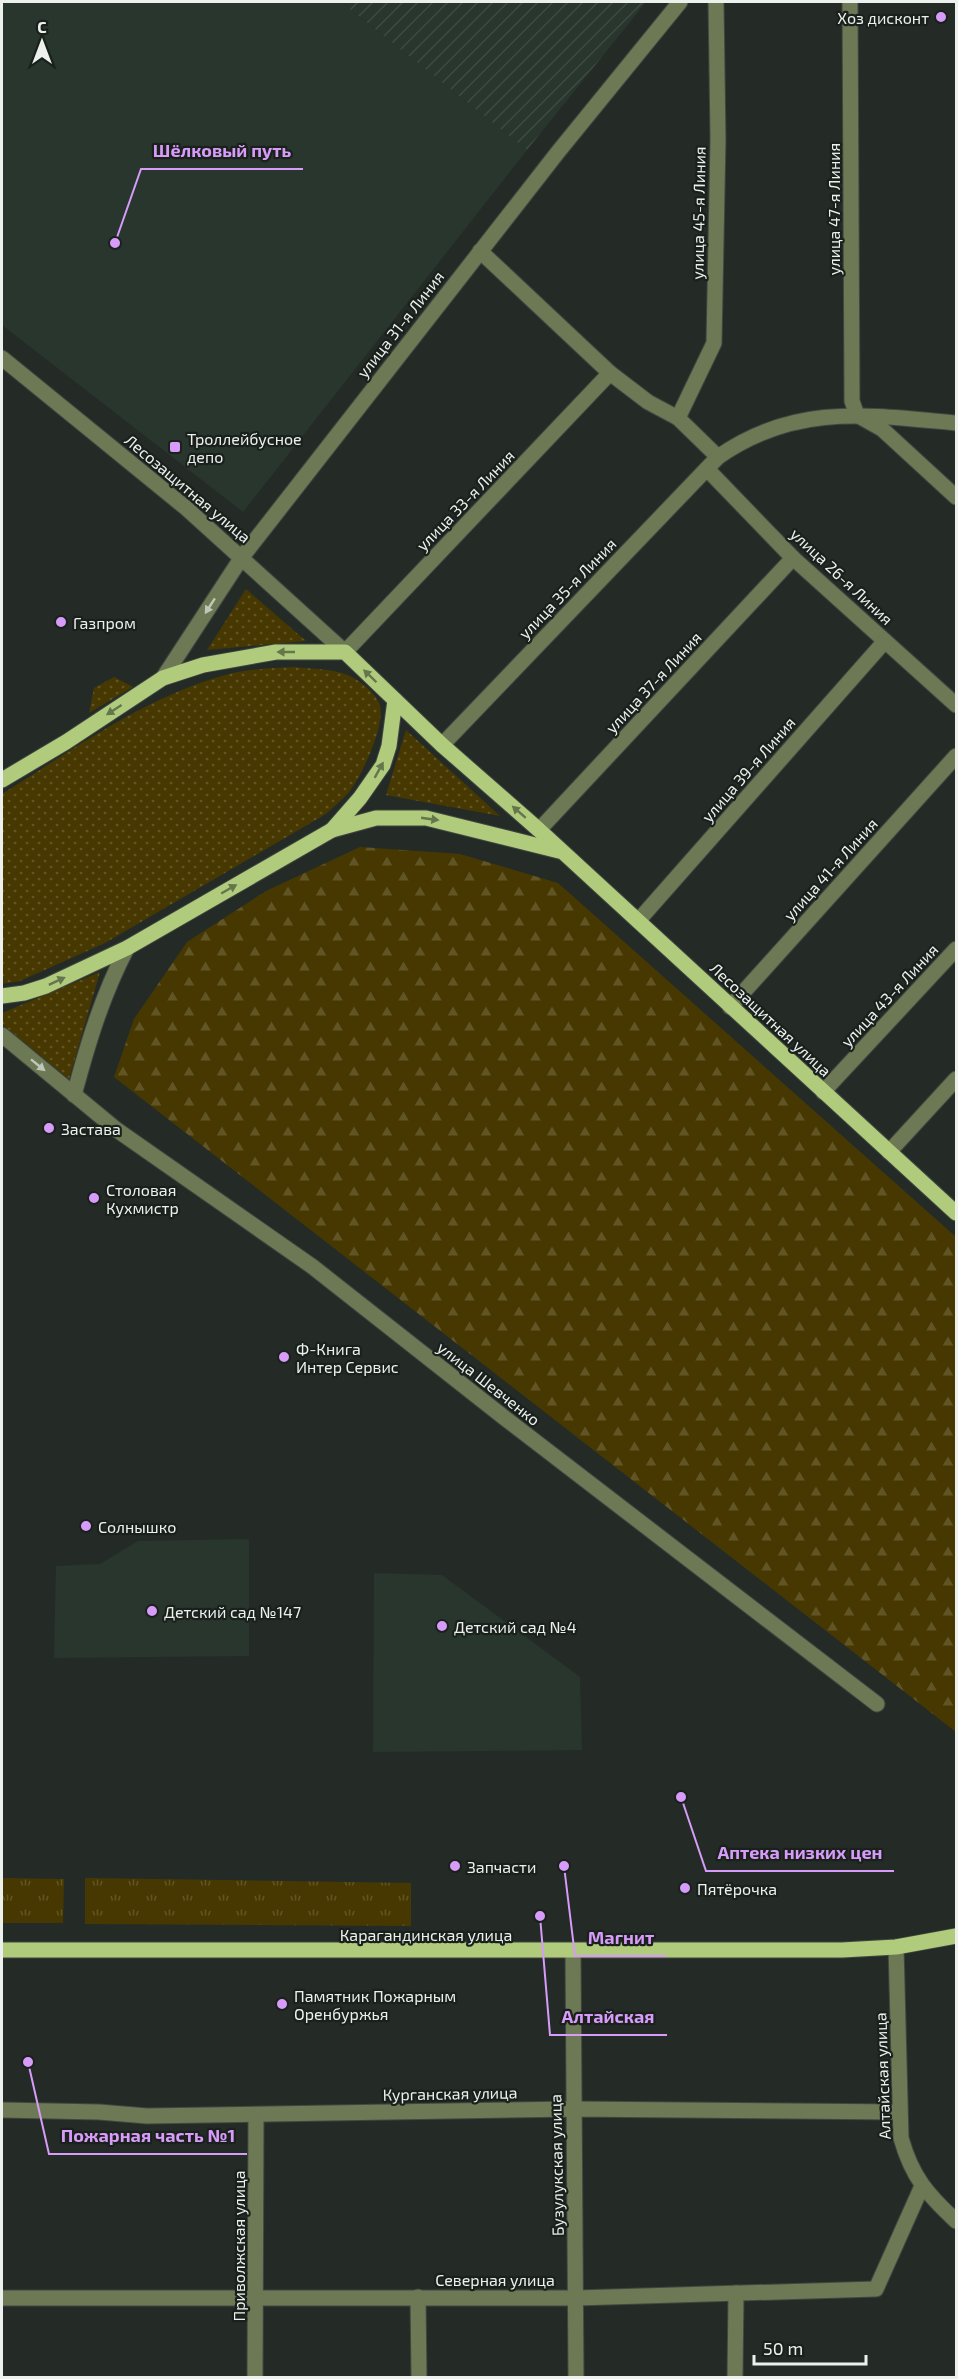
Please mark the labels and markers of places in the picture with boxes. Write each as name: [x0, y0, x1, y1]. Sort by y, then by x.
place label: Хоз дисконт: [837, 8, 929, 27]
marker: Хоз дисконт: [934, 10, 948, 24]
callout: Шёлковый путь: [141, 133, 303, 169]
place label: Троллейбусное депо: [187, 429, 302, 466]
marker: Троллейбусное депо: [168, 440, 182, 454]
place label: Газпром: [73, 613, 136, 632]
marker: Газпром: [54, 615, 68, 629]
place label: Застава: [61, 1119, 121, 1138]
marker: Застава: [42, 1121, 56, 1135]
place label: Столовая Кухмистр: [106, 1180, 179, 1218]
marker: Столовая Кухмистр: [87, 1191, 101, 1205]
place label: Ф-Книга Интер Сервис: [296, 1339, 399, 1376]
marker: Ф-Книга Интер Сервис: [277, 1350, 291, 1364]
place label: Солнышко: [98, 1517, 176, 1536]
marker: Солнышко: [79, 1519, 93, 1533]
place label: Детский сад №147: [164, 1602, 301, 1621]
marker: Детский сад №147: [145, 1604, 159, 1618]
place label: Детский сад №4: [454, 1617, 577, 1636]
marker: Детский сад №4: [435, 1619, 449, 1633]
callout: Аптека низких цен: [706, 1835, 894, 1871]
place label: Запчасти: [467, 1857, 536, 1876]
marker: Запчасти: [448, 1859, 462, 1873]
place label: Пятёрочка: [697, 1879, 777, 1898]
marker: Пятёрочка: [678, 1881, 692, 1895]
callout: Магнит: [575, 1920, 666, 1956]
place label: Памятник Пожарным Оренбуржья: [294, 1986, 456, 2024]
marker: Памятник Пожарным Оренбуржья: [275, 1997, 289, 2011]
callout: Алтайская: [550, 1999, 667, 2035]
callout: Пожарная часть №1: [49, 2118, 247, 2154]

